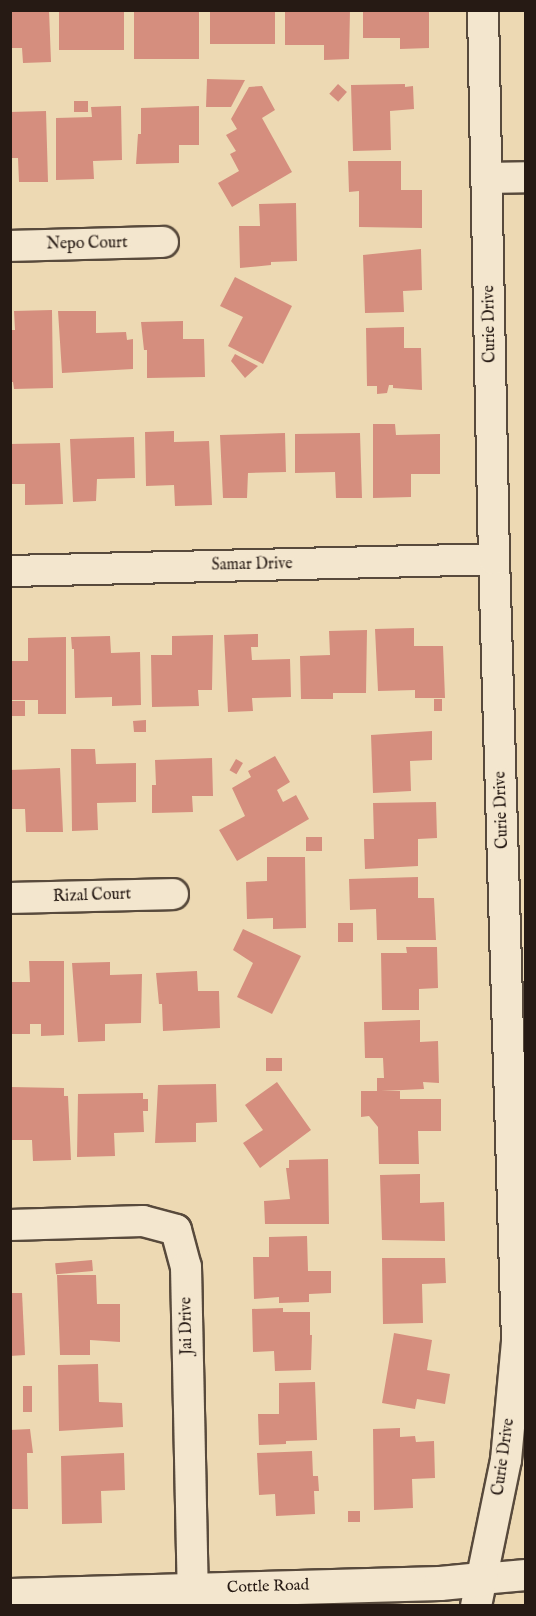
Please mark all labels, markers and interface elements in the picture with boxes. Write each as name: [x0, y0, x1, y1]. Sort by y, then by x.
street label: Nepo Court: [46, 234, 128, 254]
street label: Curie Drive: [480, 285, 500, 363]
street label: Samar Drive: [211, 555, 293, 575]
street label: Curie Drive: [491, 771, 513, 849]
street label: Rizal Court: [53, 885, 131, 907]
street label: Jai Drive: [177, 1297, 197, 1355]
street label: Curie Drive: [489, 1417, 519, 1497]
street label: Cottle Road: [227, 1576, 309, 1598]

